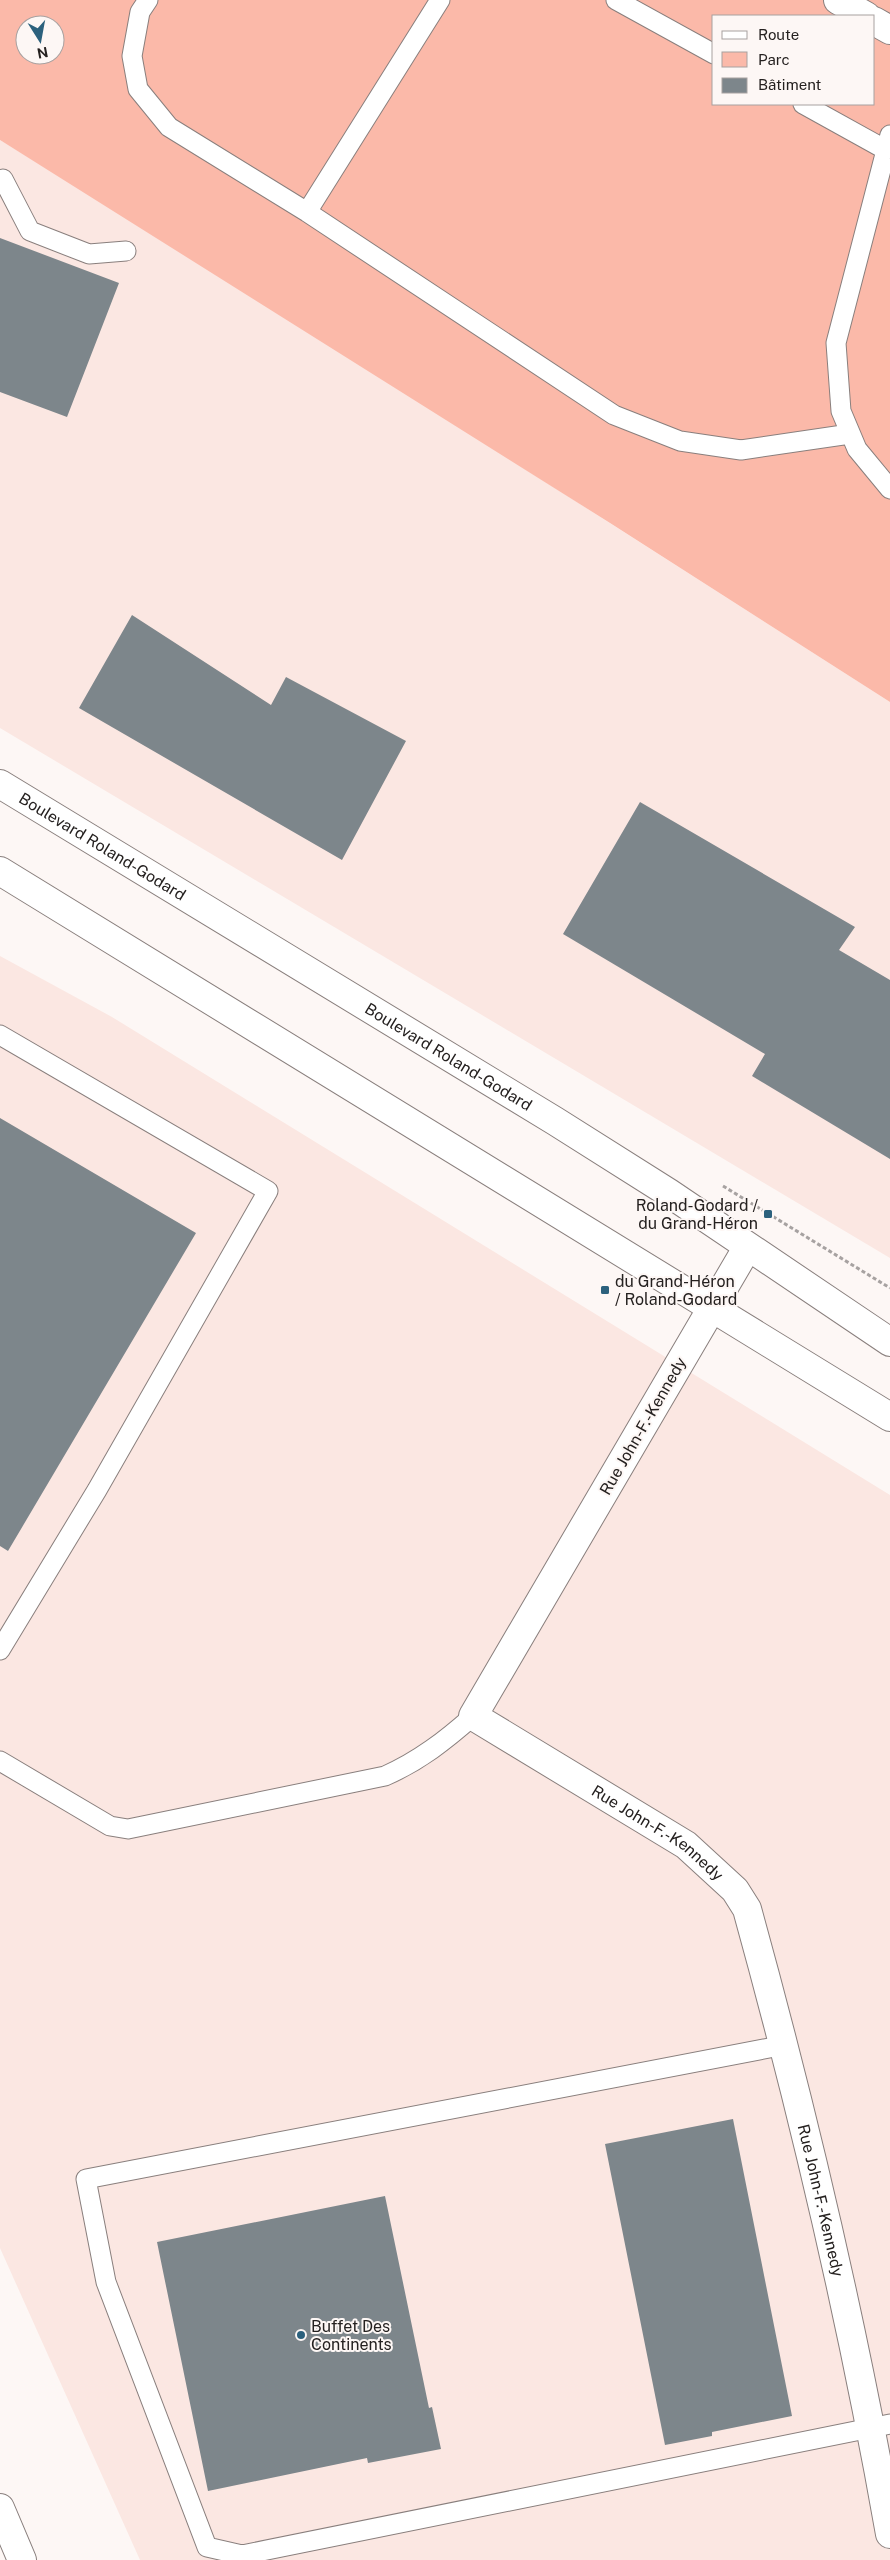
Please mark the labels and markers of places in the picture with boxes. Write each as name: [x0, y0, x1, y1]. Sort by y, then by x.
place label: Roland-Godard / du Grand-Héron: [636, 1196, 758, 1233]
marker: Roland-Godard / du Grand-Héron: [762, 1208, 774, 1220]
place label: du Grand-Héron / Roland-Godard: [615, 1272, 737, 1309]
marker: du Grand-Héron / Roland-Godard: [599, 1284, 611, 1296]
place label: Buffet Des Continents: [311, 2317, 392, 2354]
marker: Buffet Des Continents: [295, 2329, 307, 2341]

